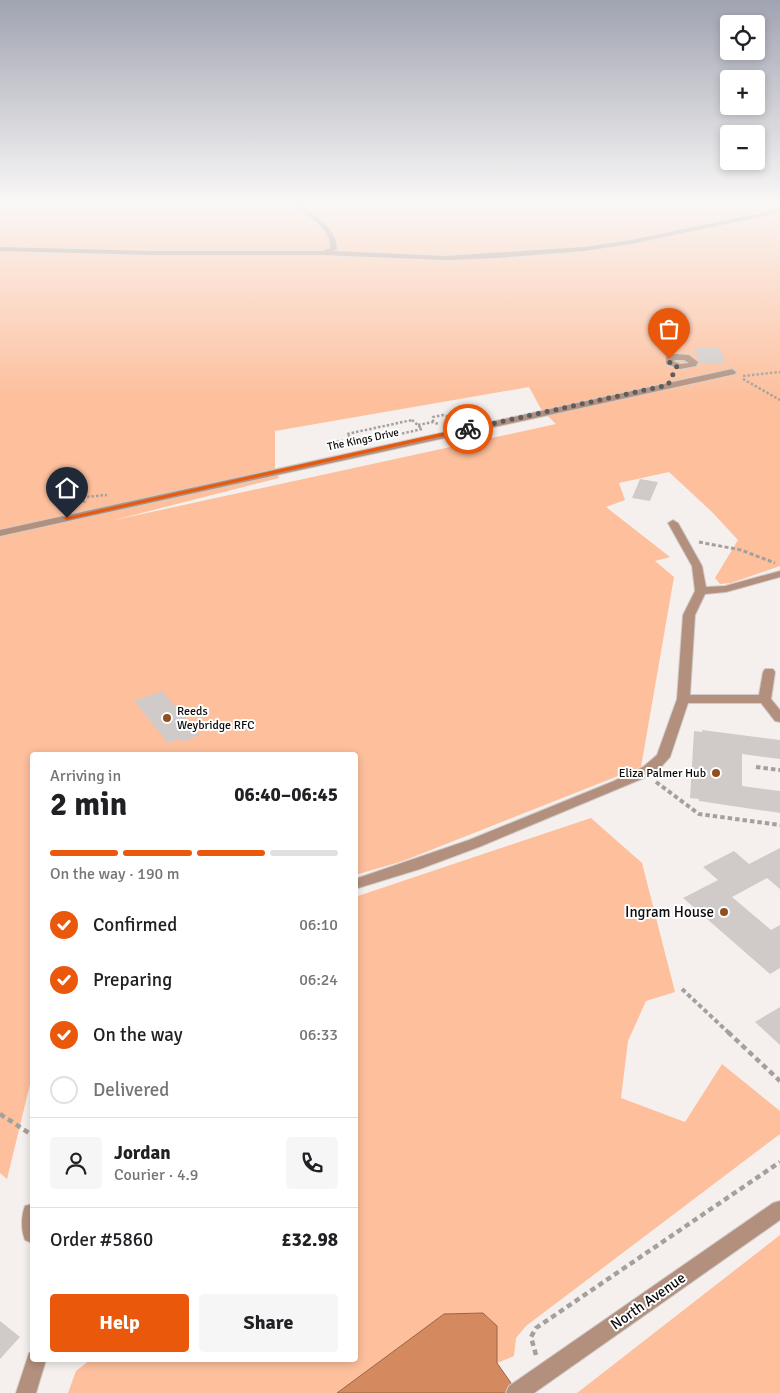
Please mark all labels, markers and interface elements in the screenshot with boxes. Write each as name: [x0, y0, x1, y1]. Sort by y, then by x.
map controls: [720, 15, 765, 170]
button: locate: [720, 15, 765, 60]
button: +: [720, 70, 765, 115]
button: −: [720, 125, 765, 170]
pin: [648, 308, 690, 359]
icon: bag: [655, 315, 683, 343]
courier: [443, 404, 493, 454]
icon: bike: [454, 415, 482, 443]
street label: The Kings Drive: [326, 426, 400, 453]
pin: [46, 467, 88, 518]
icon: home: [53, 474, 81, 502]
place label: Reeds Weybridge RFC: [177, 704, 254, 733]
marker: Reeds Weybridge RFC: [161, 712, 173, 724]
text: Arriving in: [50, 766, 121, 786]
place label: Eliza Palmer Hub: [619, 766, 706, 781]
marker: Eliza Palmer Hub: [710, 767, 722, 779]
text: 06:40–06:45: [234, 783, 338, 807]
text: 2 min: [50, 785, 127, 824]
text: On the way · 190 m: [50, 864, 180, 884]
place label: Ingram House: [625, 903, 714, 921]
marker: Ingram House: [718, 906, 730, 918]
icon: check: [50, 911, 78, 939]
text: Confirmed: [93, 913, 177, 937]
text: 06:10: [299, 915, 338, 935]
icon: check: [50, 966, 78, 994]
text: Preparing: [93, 968, 172, 992]
text: 06:24: [299, 970, 338, 990]
icon: check: [50, 1021, 78, 1049]
text: On the way: [93, 1023, 183, 1047]
text: 06:33: [299, 1025, 338, 1045]
text: Delivered: [93, 1078, 169, 1102]
button: person: [50, 1137, 102, 1189]
button: phone: [286, 1137, 338, 1189]
text: Jordan: [114, 1141, 171, 1165]
text: Courier · 4.9: [114, 1165, 198, 1185]
text: Order #5860: [50, 1228, 153, 1252]
text: £32.98: [281, 1228, 338, 1252]
street label: North Avenue: [607, 1269, 689, 1333]
button: Help: [50, 1294, 189, 1352]
button: Share: [199, 1294, 338, 1352]

